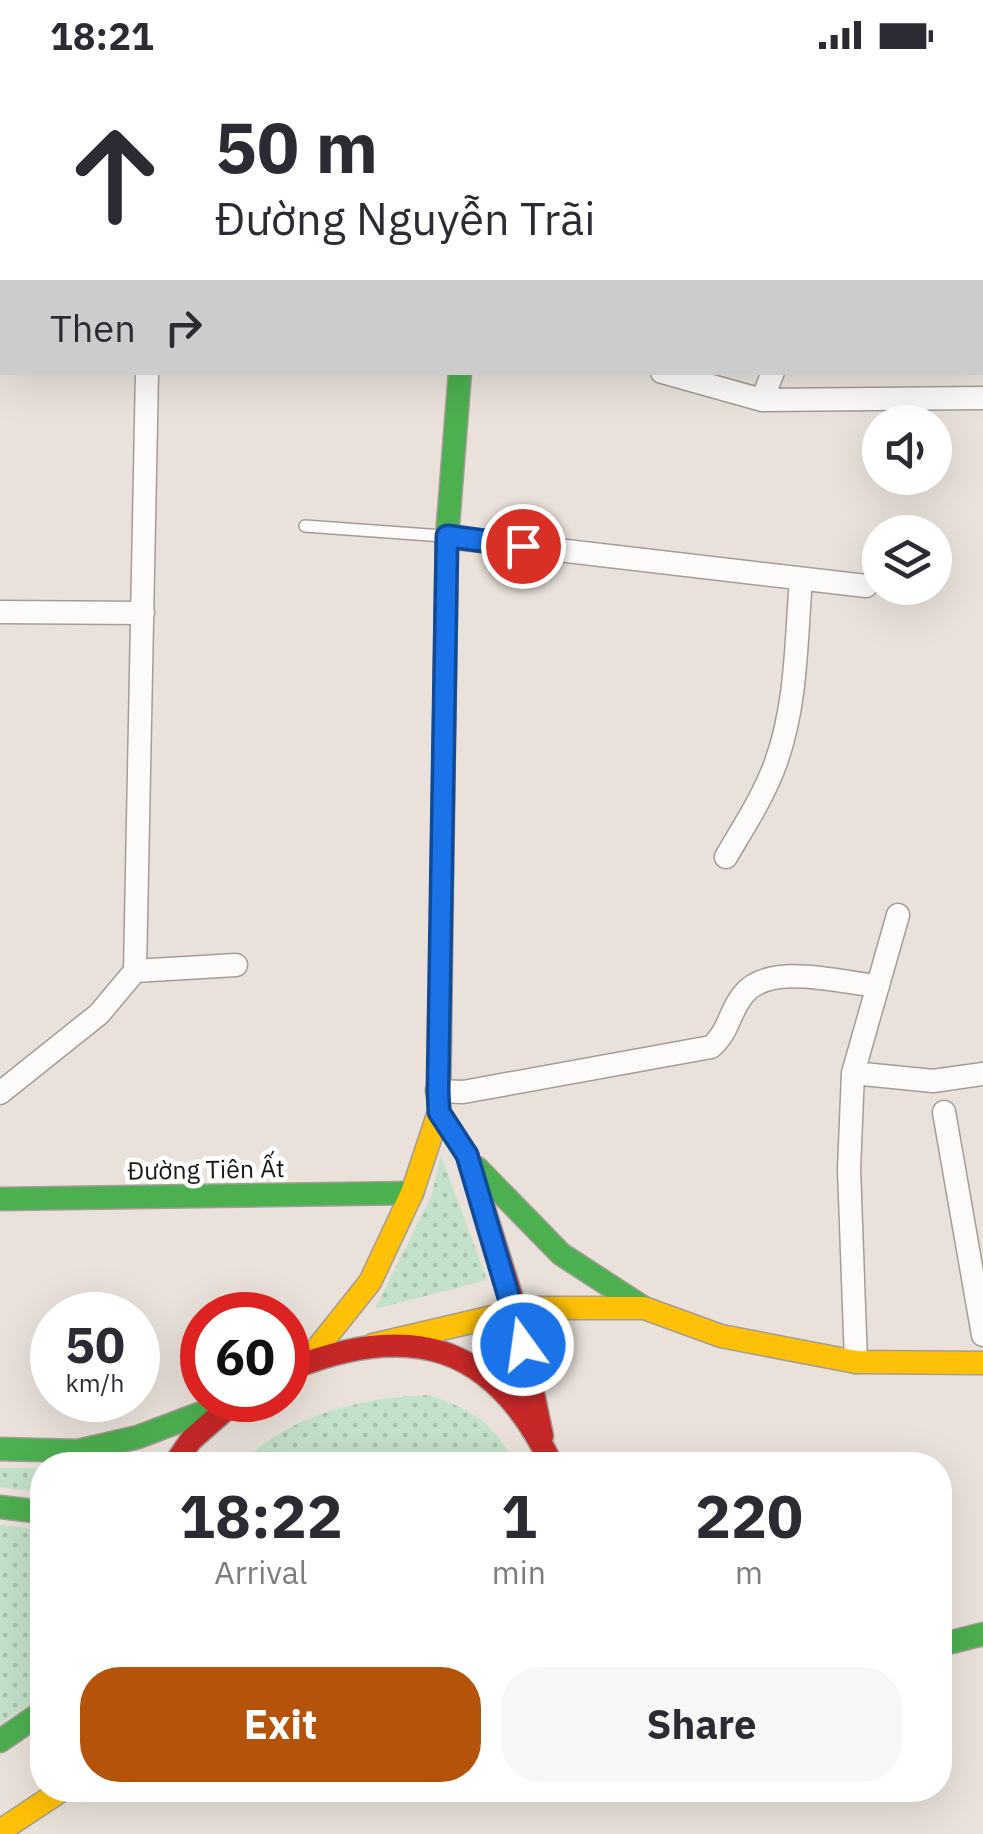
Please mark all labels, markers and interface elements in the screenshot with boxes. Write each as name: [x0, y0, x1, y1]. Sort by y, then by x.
text: 18:21: [50, 11, 154, 60]
text: 50 m: [215, 101, 378, 192]
icon: ahead: [50, 110, 180, 240]
text: Đường Nguyễn Trãi: [215, 189, 595, 247]
icon: right: [156, 300, 211, 355]
text: Then: [50, 303, 136, 352]
map controls: [862, 405, 952, 605]
button: sound: [862, 405, 952, 495]
pin: [481, 504, 566, 589]
button: layers: [862, 515, 952, 605]
icon: arrive: [496, 519, 551, 574]
street label: Đường Tiên Ất: [127, 1150, 285, 1187]
speed limit sign: 60: [180, 1292, 310, 1422]
position arrow: [471, 1293, 575, 1397]
text: 50: [65, 1312, 125, 1377]
text: km/h: [66, 1366, 124, 1399]
text: 18:22: [179, 1476, 343, 1555]
text: 1: [501, 1476, 537, 1555]
text: 220: [695, 1476, 803, 1555]
text: Arrival: [214, 1551, 308, 1593]
text: min: [492, 1551, 546, 1593]
text: m: [735, 1551, 763, 1593]
button: Exit: [80, 1667, 481, 1782]
button: Share: [501, 1667, 902, 1782]

